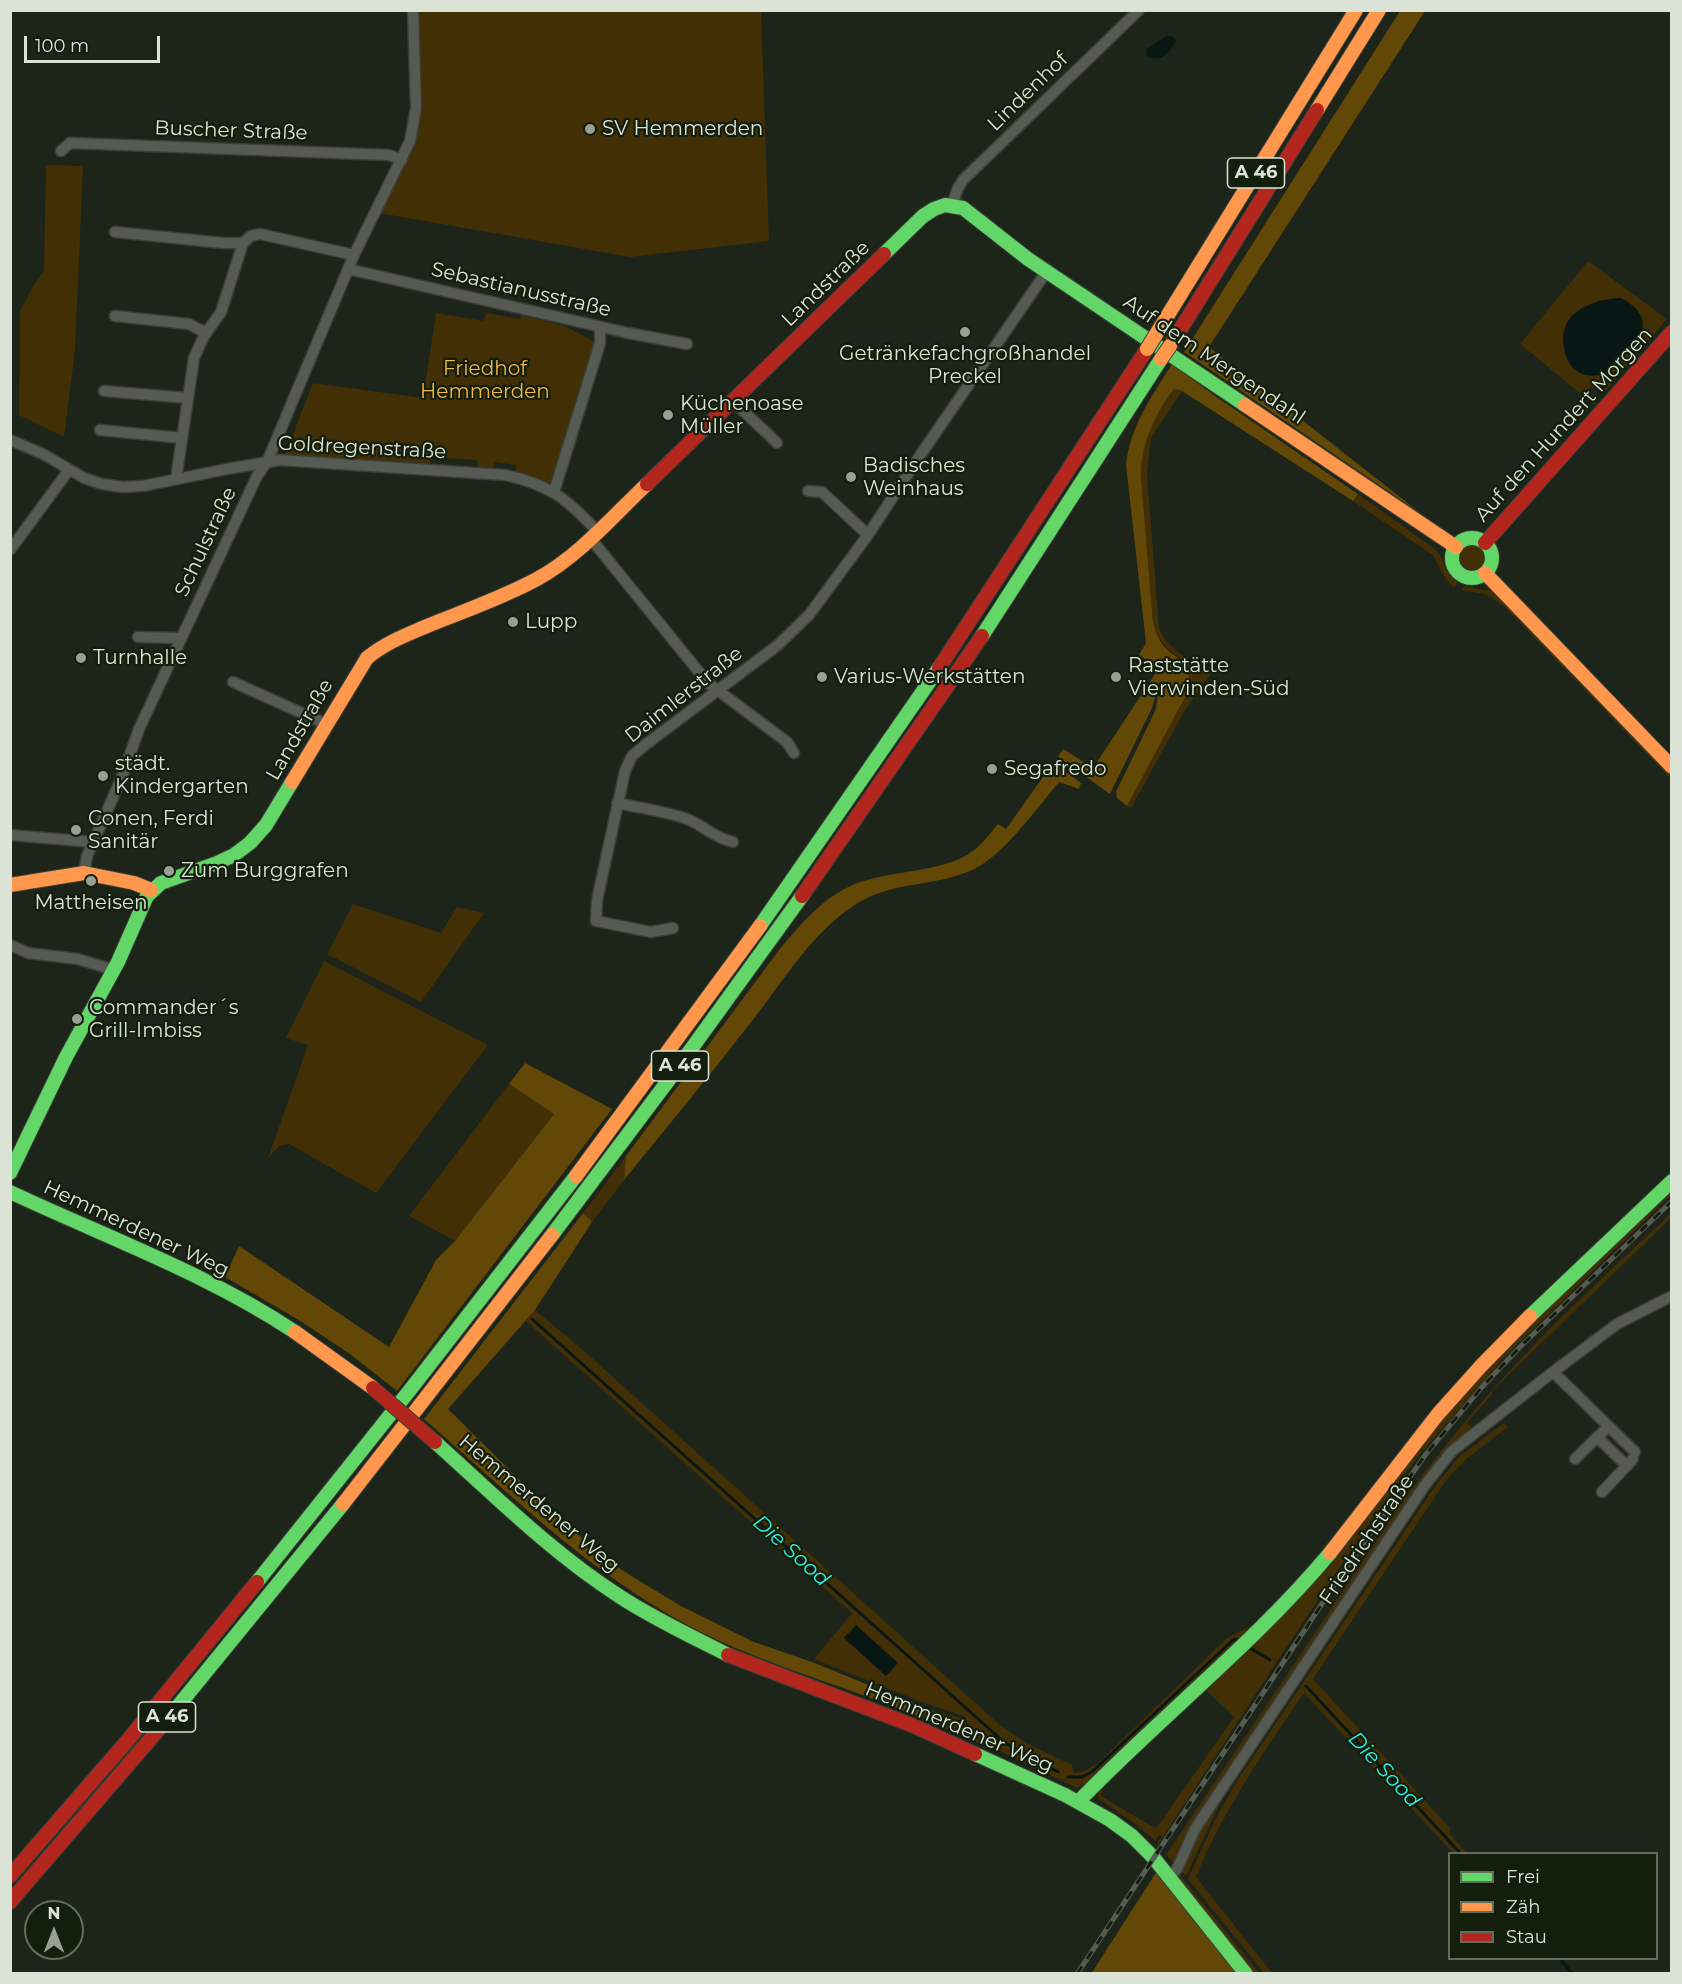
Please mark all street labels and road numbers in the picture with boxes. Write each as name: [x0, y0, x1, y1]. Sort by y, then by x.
street label: Lindenhof: [983, 48, 1073, 136]
street label: Buscher Straße: [154, 116, 308, 146]
road number: A 46: [1228, 158, 1284, 188]
street label: Landstraße: [777, 236, 875, 332]
street label: Sebastianusstraße: [429, 258, 613, 322]
street label: Auf dem Mergendahl: [1118, 290, 1310, 430]
street label: Auf den Hundert Morgen: [1470, 323, 1658, 527]
street label: Goldregenstraße: [277, 432, 447, 464]
street label: Schulstraße: [170, 483, 242, 601]
street label: Daimlerstraße: [620, 642, 748, 748]
street label: Landstraße: [261, 675, 339, 785]
road number: A 46: [652, 1051, 708, 1081]
street label: Hemmerdener Weg: [39, 1175, 233, 1283]
street label: Hemmerdener Weg: [454, 1430, 624, 1578]
street label: Friedrichstraße: [1315, 1470, 1419, 1610]
street label: Hemmerdener Weg: [861, 1677, 1057, 1779]
road number: A 46: [138, 1702, 195, 1732]

